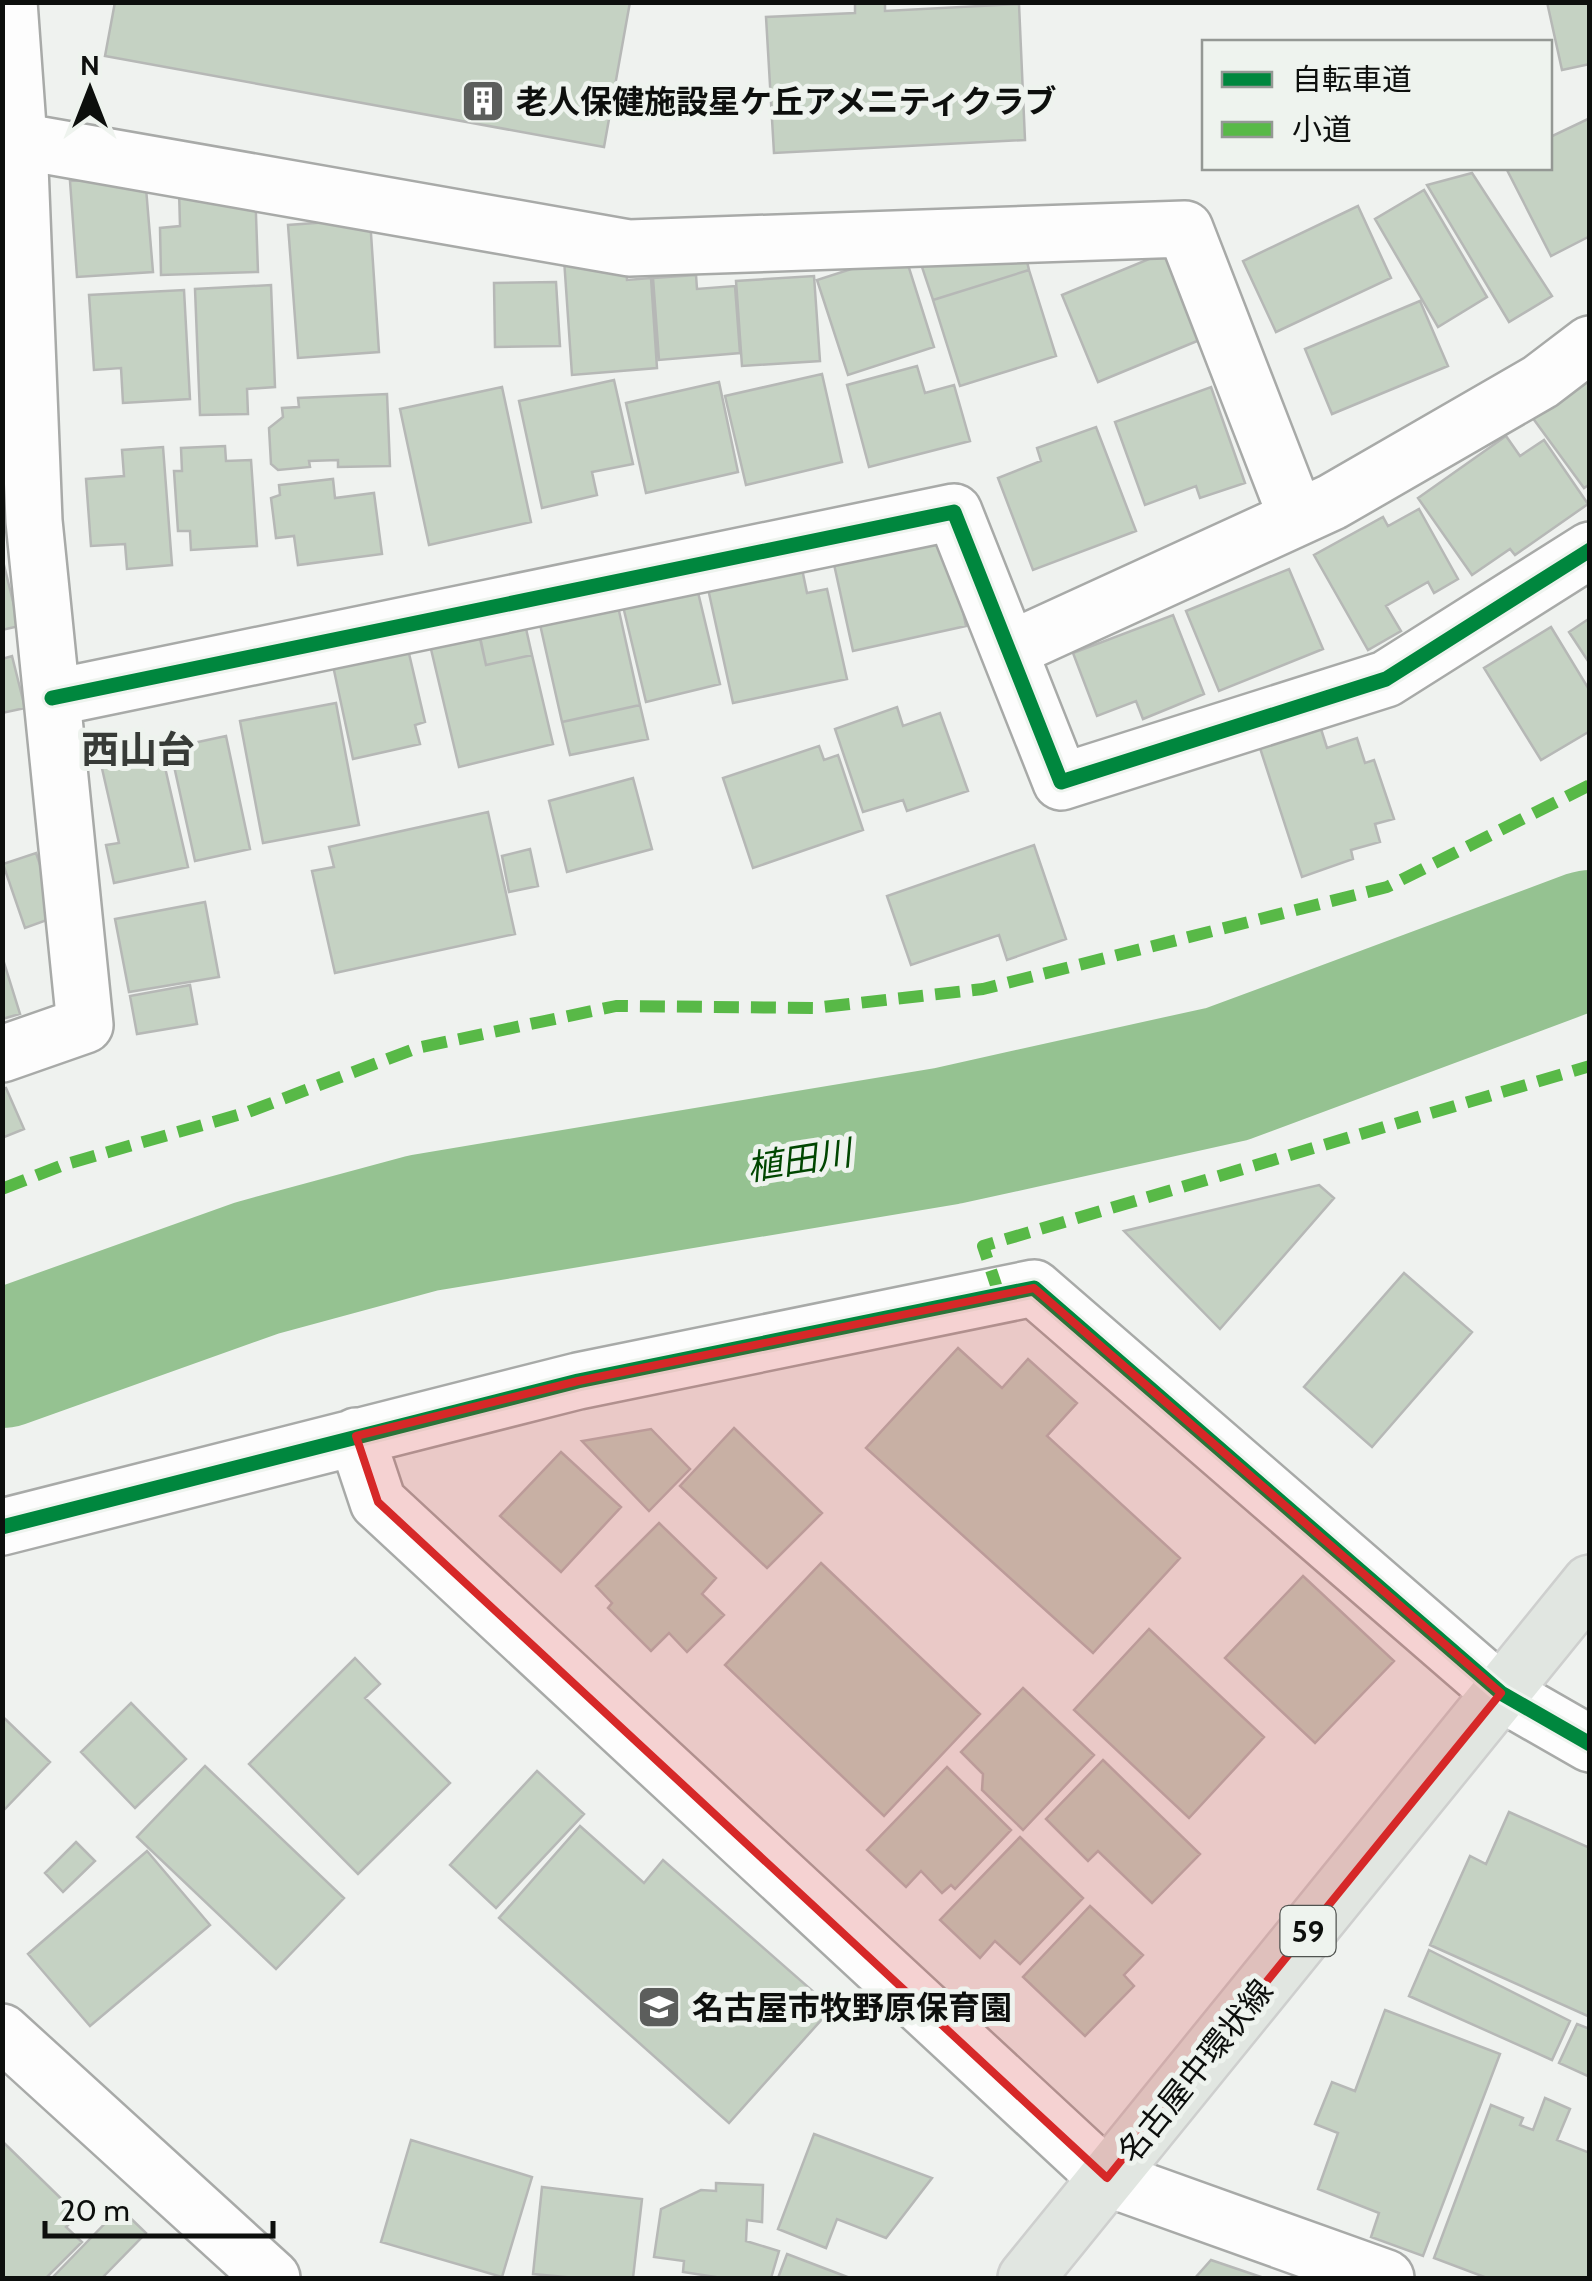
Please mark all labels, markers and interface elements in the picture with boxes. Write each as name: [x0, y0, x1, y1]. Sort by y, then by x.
north arrow: [40, 40, 140, 140]
legend: [1202, 40, 1552, 170]
text: N: [80, 48, 100, 82]
text: 自転車道: [1292, 61, 1412, 98]
building icon: 老人保健施設星ケ丘アメニティクラブ: [460, 78, 506, 124]
place label: 老人保健施設星ケ丘アメニティクラブ: [516, 82, 1056, 121]
text: 小道: [1292, 111, 1352, 148]
district label: 西山台: [81, 726, 195, 773]
water label: 植田川: [744, 1130, 858, 1189]
road number: 59: [1280, 1906, 1336, 1956]
street label: 名古屋中環状線: [1109, 1972, 1281, 2170]
school or university icon: 名古屋市牧野原保育園: [636, 1984, 682, 2030]
place label: 名古屋市牧野原保育園: [692, 1988, 1012, 2027]
scale bar: [45, 2176, 272, 2238]
text: 20 m: [60, 2192, 130, 2229]

